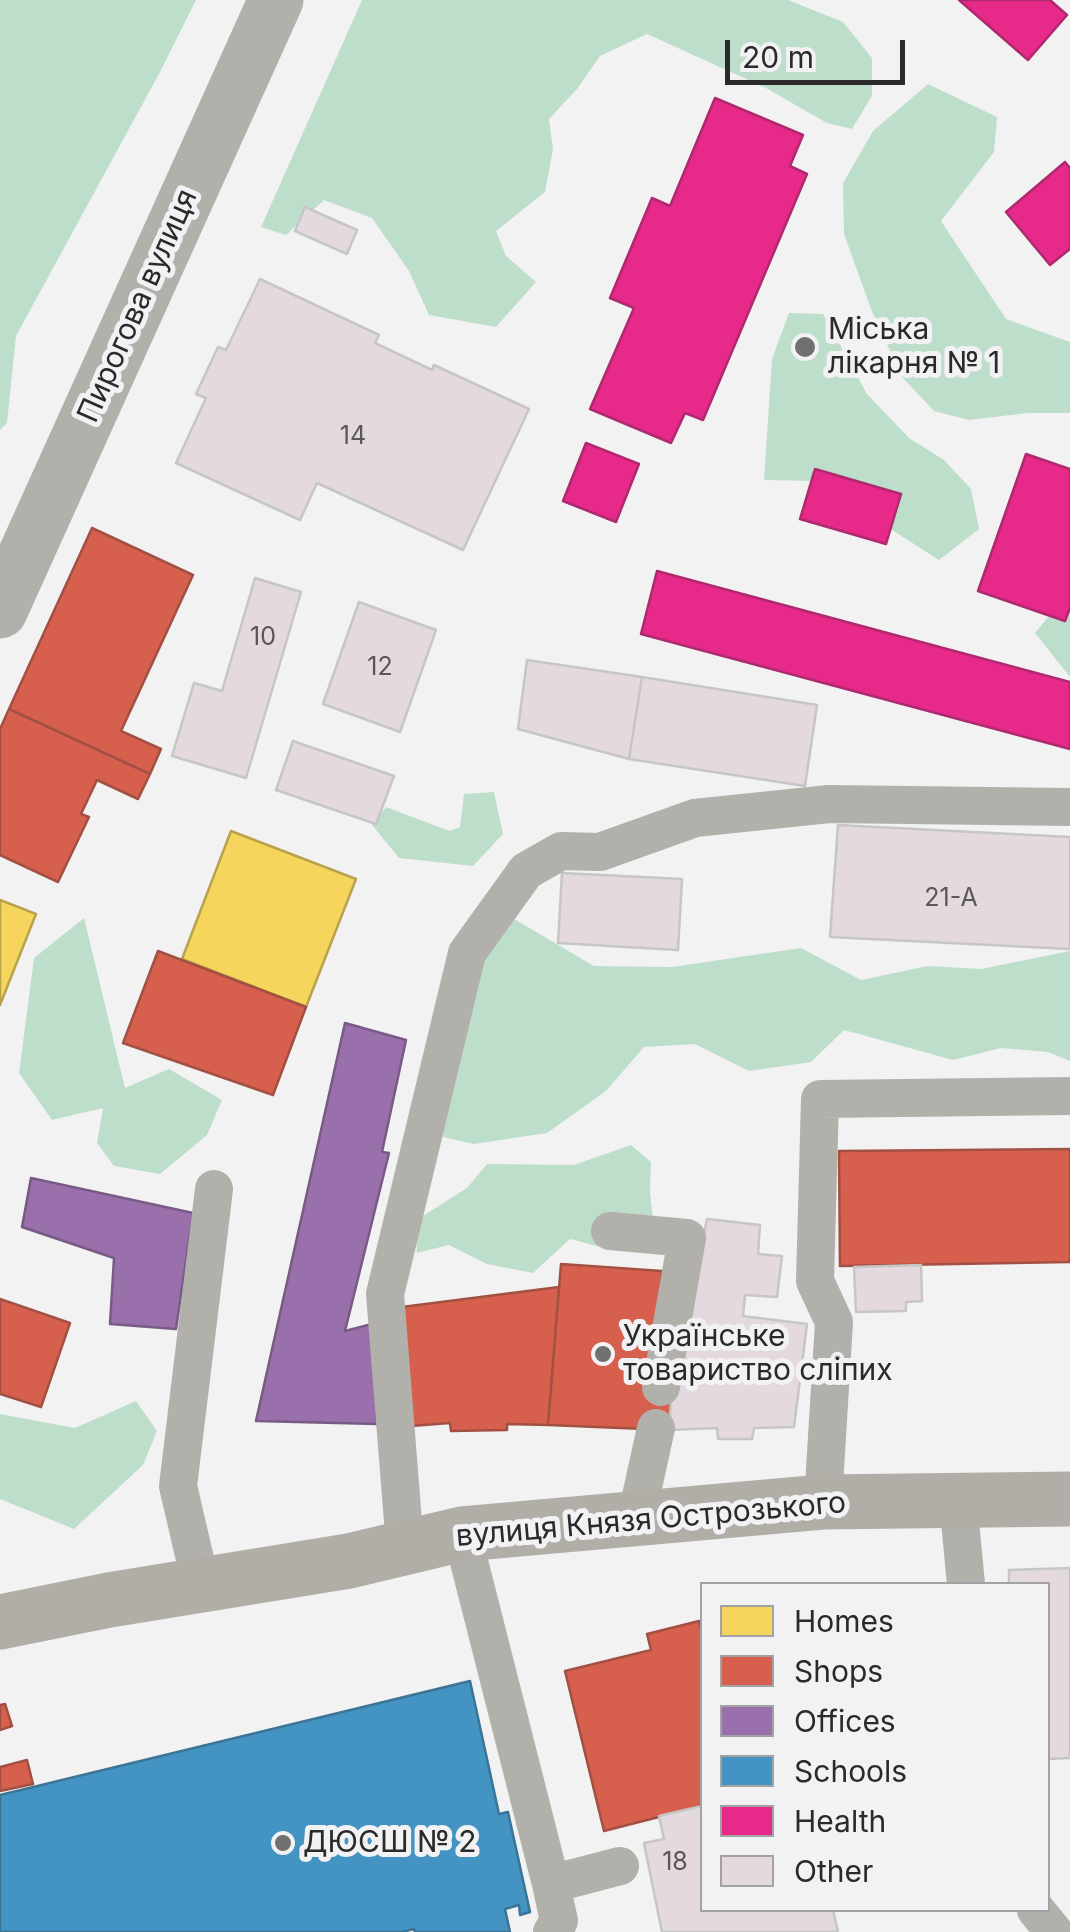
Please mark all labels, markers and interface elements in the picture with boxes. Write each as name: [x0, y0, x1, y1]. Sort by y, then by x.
scale bar: [730, 20, 910, 82]
text: 20 m: [742, 39, 814, 75]
street label: Пирогова вулиця: [70, 184, 206, 428]
place label: Міська лікарня № 1: [828, 312, 1000, 382]
marker: Міська лікарня № 1: [792, 334, 818, 360]
house number: 14: [340, 421, 366, 451]
house number: 10: [250, 622, 276, 652]
house number: 12: [367, 652, 393, 682]
house number: 21-А: [924, 883, 978, 913]
place label: Українське товариство сліпих: [623, 1319, 893, 1390]
marker: Українське товариство сліпих: [592, 1343, 614, 1365]
street label: вулиця Князя Острозького: [454, 1485, 848, 1555]
legend: [700, 1582, 1050, 1912]
text: Homes: [794, 1603, 894, 1639]
text: Shops: [794, 1653, 883, 1689]
text: Offices: [794, 1703, 896, 1739]
text: Schools: [794, 1753, 907, 1789]
text: Health: [794, 1803, 886, 1839]
place label: ДЮСШ № 2: [303, 1825, 477, 1861]
marker: ДЮСШ № 2: [272, 1832, 294, 1854]
house number: 18: [662, 1847, 688, 1877]
text: Other: [794, 1853, 873, 1889]

